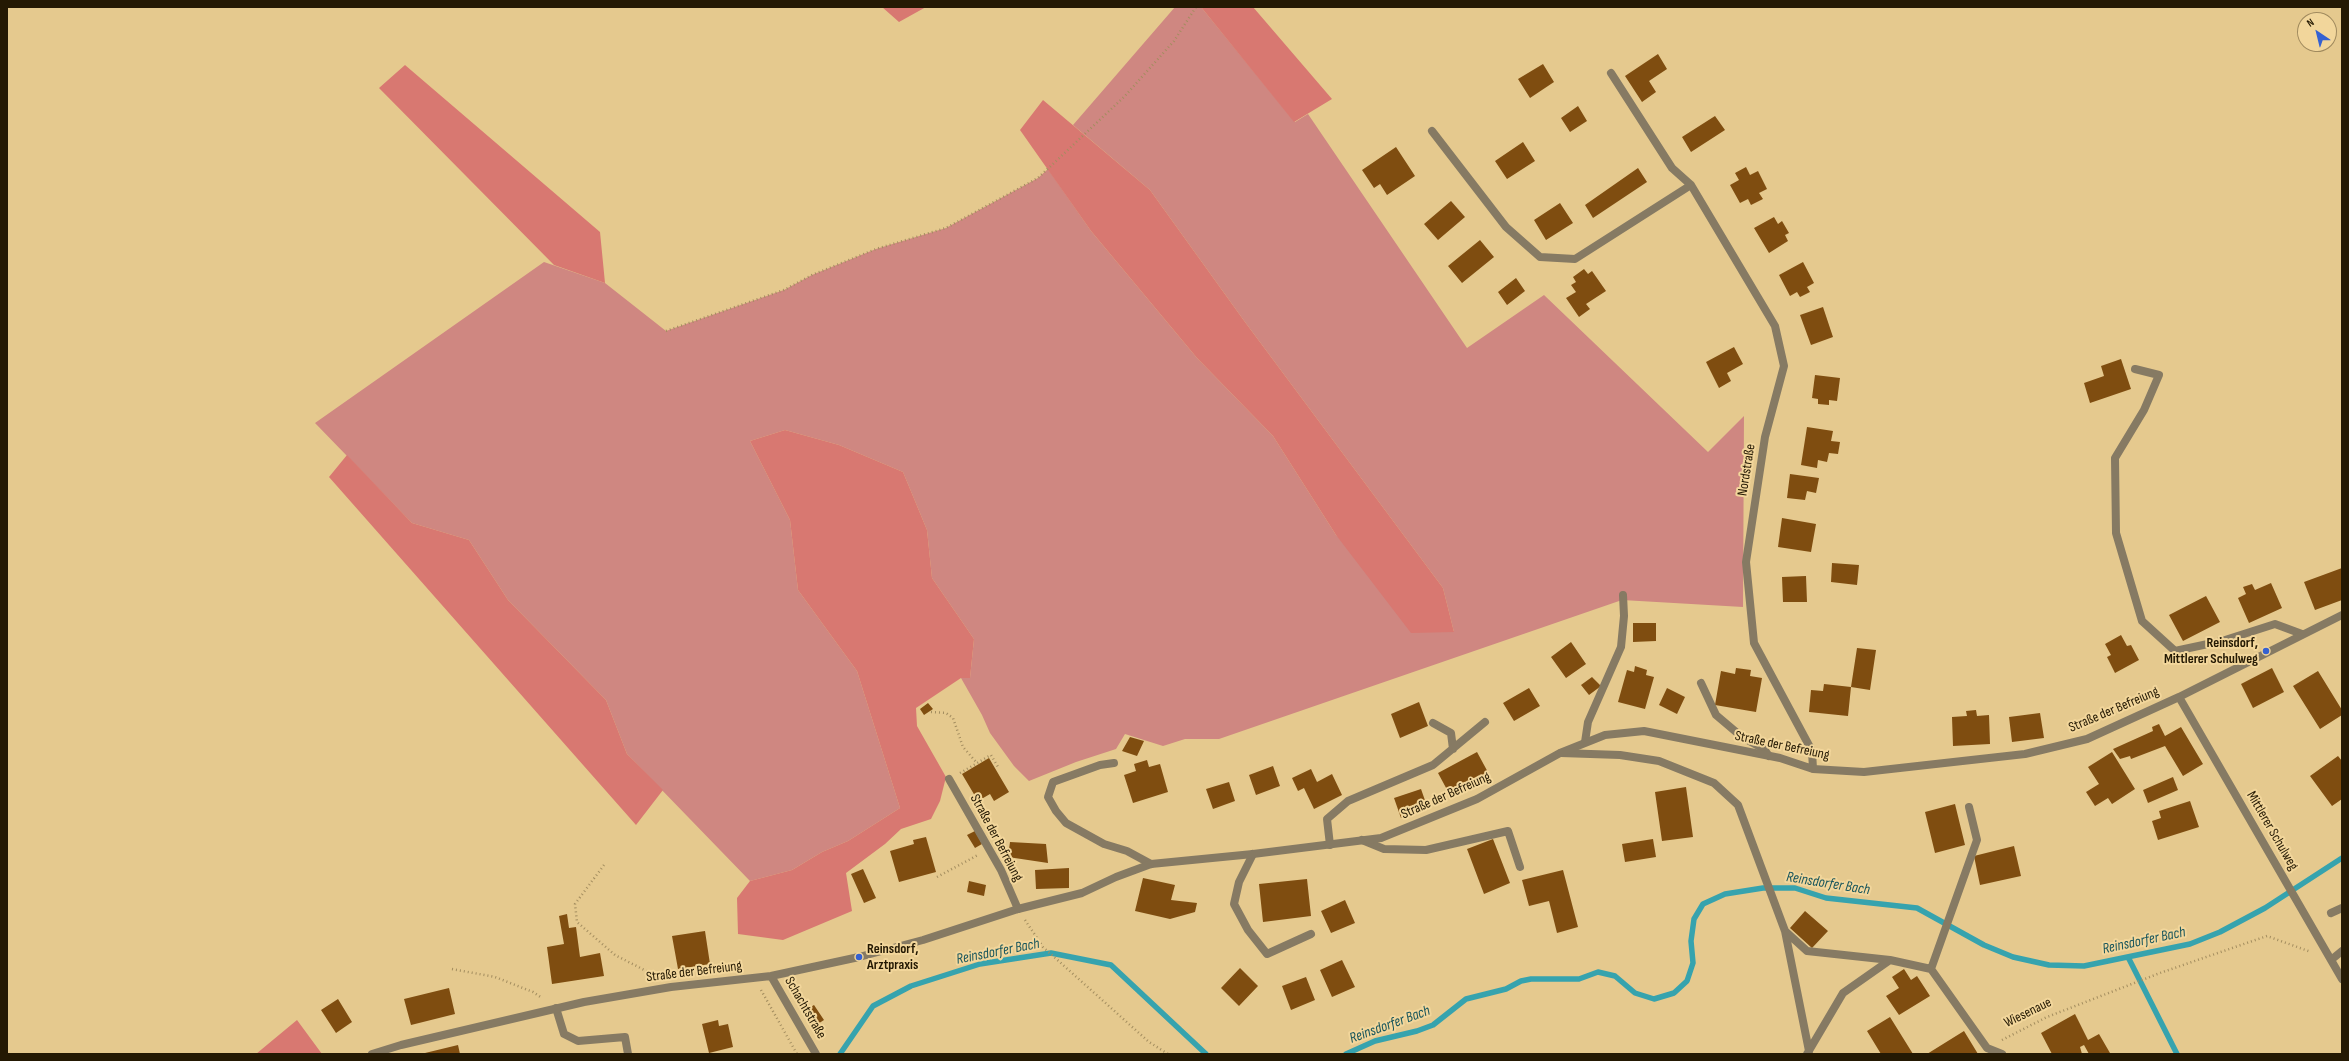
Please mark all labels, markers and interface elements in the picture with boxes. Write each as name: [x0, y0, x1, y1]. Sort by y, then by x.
north arrow: [2297, 12, 2337, 52]
text: N: [2304, 16, 2317, 30]
street label: Nordstraße: [1735, 443, 1759, 497]
place label: Reinsdorf, Mittlerer Schulweg: [2164, 635, 2258, 668]
marker: Reinsdorf, Mittlerer Schulweg: [2261, 646, 2271, 656]
street label: Straße der Befreiung: [2066, 683, 2162, 737]
street label: Straße der Befreiung: [1733, 728, 1831, 764]
street label: Straße der Befreiung: [1399, 769, 1493, 823]
street label: Mittlerer Schulweg: [2243, 789, 2301, 873]
street label: Straße der Befreiung: [966, 792, 1026, 884]
water label: Reinsdorfer Bach: [1785, 868, 1871, 900]
water label: Reinsdorfer Bach: [2101, 923, 2187, 959]
water label: Reinsdorfer Bach: [955, 935, 1041, 969]
place label: Reinsdorf, Arztpraxis: [867, 941, 919, 974]
marker: Reinsdorf, Arztpraxis: [854, 952, 864, 962]
street label: Straße der Befreiung: [645, 958, 743, 986]
street label: Schachtstraße: [781, 974, 829, 1042]
street label: Wiesenaue: [2001, 994, 2055, 1032]
water label: Reinsdorfer Bach: [1347, 1002, 1433, 1048]

